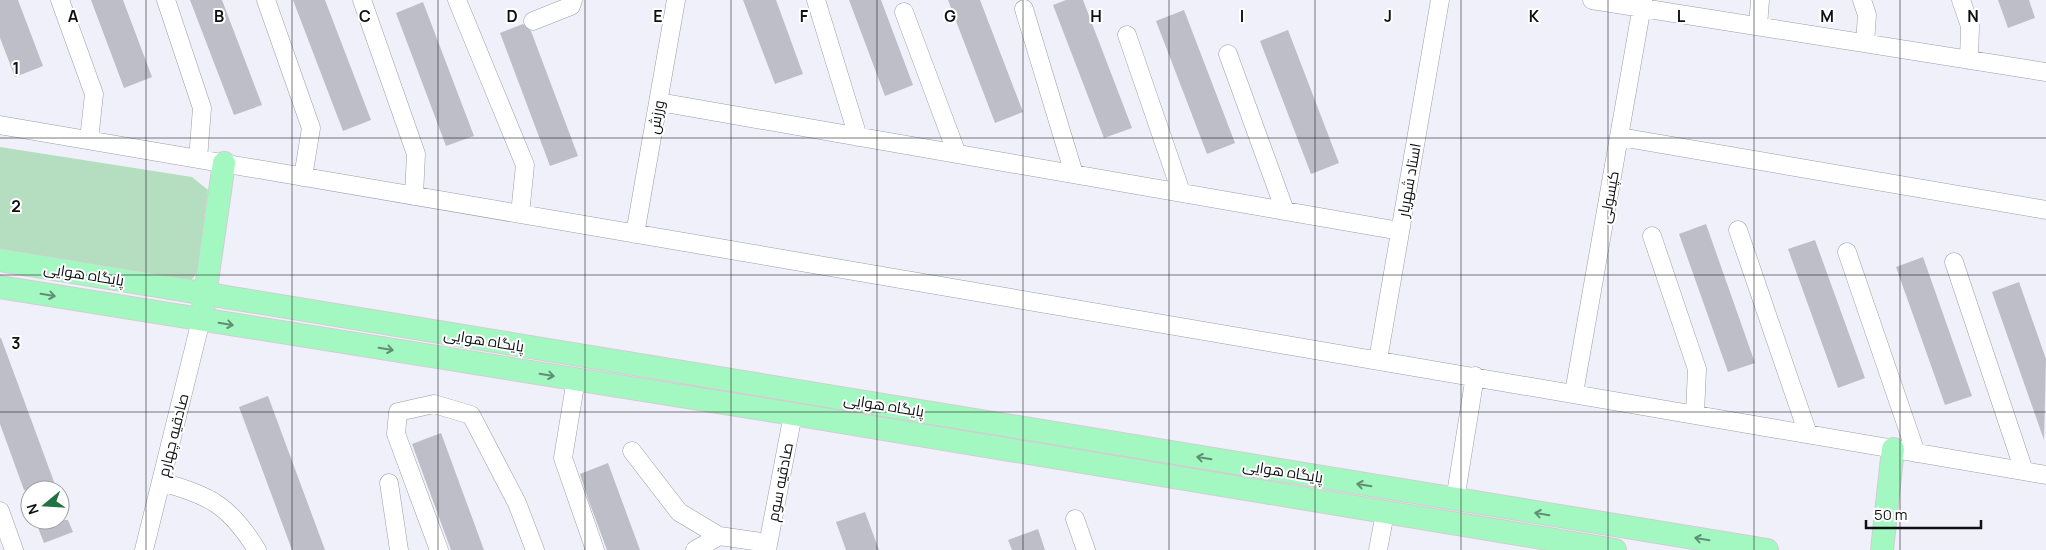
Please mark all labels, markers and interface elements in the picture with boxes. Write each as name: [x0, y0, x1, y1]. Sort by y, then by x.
text: A: [68, 5, 79, 27]
text: B: [214, 5, 224, 27]
text: C: [359, 5, 371, 27]
text: D: [506, 5, 518, 27]
text: E: [653, 5, 663, 27]
text: F: [800, 5, 809, 27]
text: G: [944, 5, 956, 27]
text: H: [1090, 5, 1102, 27]
text: I: [1240, 5, 1244, 27]
text: J: [1384, 5, 1392, 27]
text: K: [1529, 5, 1540, 27]
text: L: [1677, 5, 1686, 27]
text: M: [1820, 5, 1834, 27]
text: N: [1967, 5, 1979, 27]
text: 1: [12, 57, 20, 79]
street label: ورزش: [643, 98, 669, 136]
street label: استاد شهریار: [1392, 141, 1426, 220]
street label: کپسولی: [1594, 169, 1624, 225]
text: 2: [11, 195, 21, 217]
street label: پایگاه هوایی: [42, 257, 126, 291]
one-way arrow: [40, 291, 56, 301]
one-way arrow: [217, 319, 233, 329]
street label: پایگاه هوایی: [442, 323, 526, 357]
text: 3: [11, 332, 21, 354]
one-way arrow: [378, 345, 394, 355]
one-way arrow: [538, 370, 554, 380]
street label: پایگاه هوایی: [842, 388, 926, 422]
street label: صادقیه چهارم: [153, 391, 193, 479]
street label: صادقیه سوم: [762, 441, 798, 523]
one-way arrow: [1196, 453, 1212, 463]
street label: پایگاه هوایی: [1241, 454, 1325, 488]
one-way arrow: [1356, 479, 1372, 489]
north arrow: [20, 480, 70, 530]
scale bar: [1866, 498, 1981, 530]
text: N: [22, 501, 43, 517]
text: 50 m: [1874, 504, 1908, 525]
one-way arrow: [1534, 508, 1550, 518]
one-way arrow: [1694, 534, 1710, 544]

